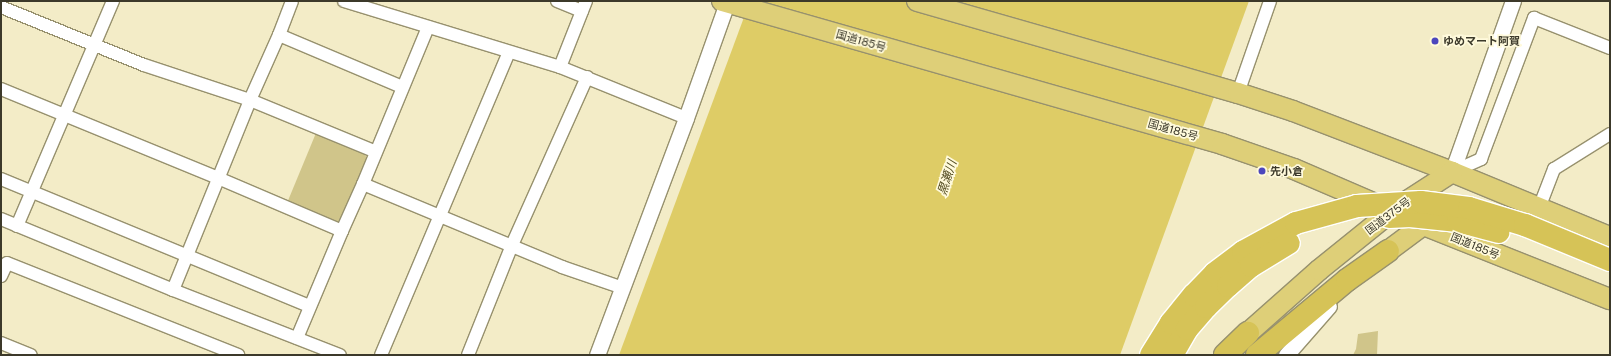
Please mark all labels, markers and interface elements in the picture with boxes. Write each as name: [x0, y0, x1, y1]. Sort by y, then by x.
street label: 国道185号: [834, 28, 888, 54]
place label: ゆめマート阿賀: [1443, 34, 1520, 48]
marker: ゆめマート阿賀: [1430, 36, 1440, 46]
street label: 国道185号: [1146, 117, 1200, 143]
water label: 黒瀬川: [936, 159, 960, 197]
place label: 先小倉: [1270, 164, 1303, 178]
marker: 先小倉: [1257, 166, 1267, 176]
street label: 国道375号: [1363, 195, 1413, 237]
street label: 国道185号: [1449, 230, 1501, 262]

